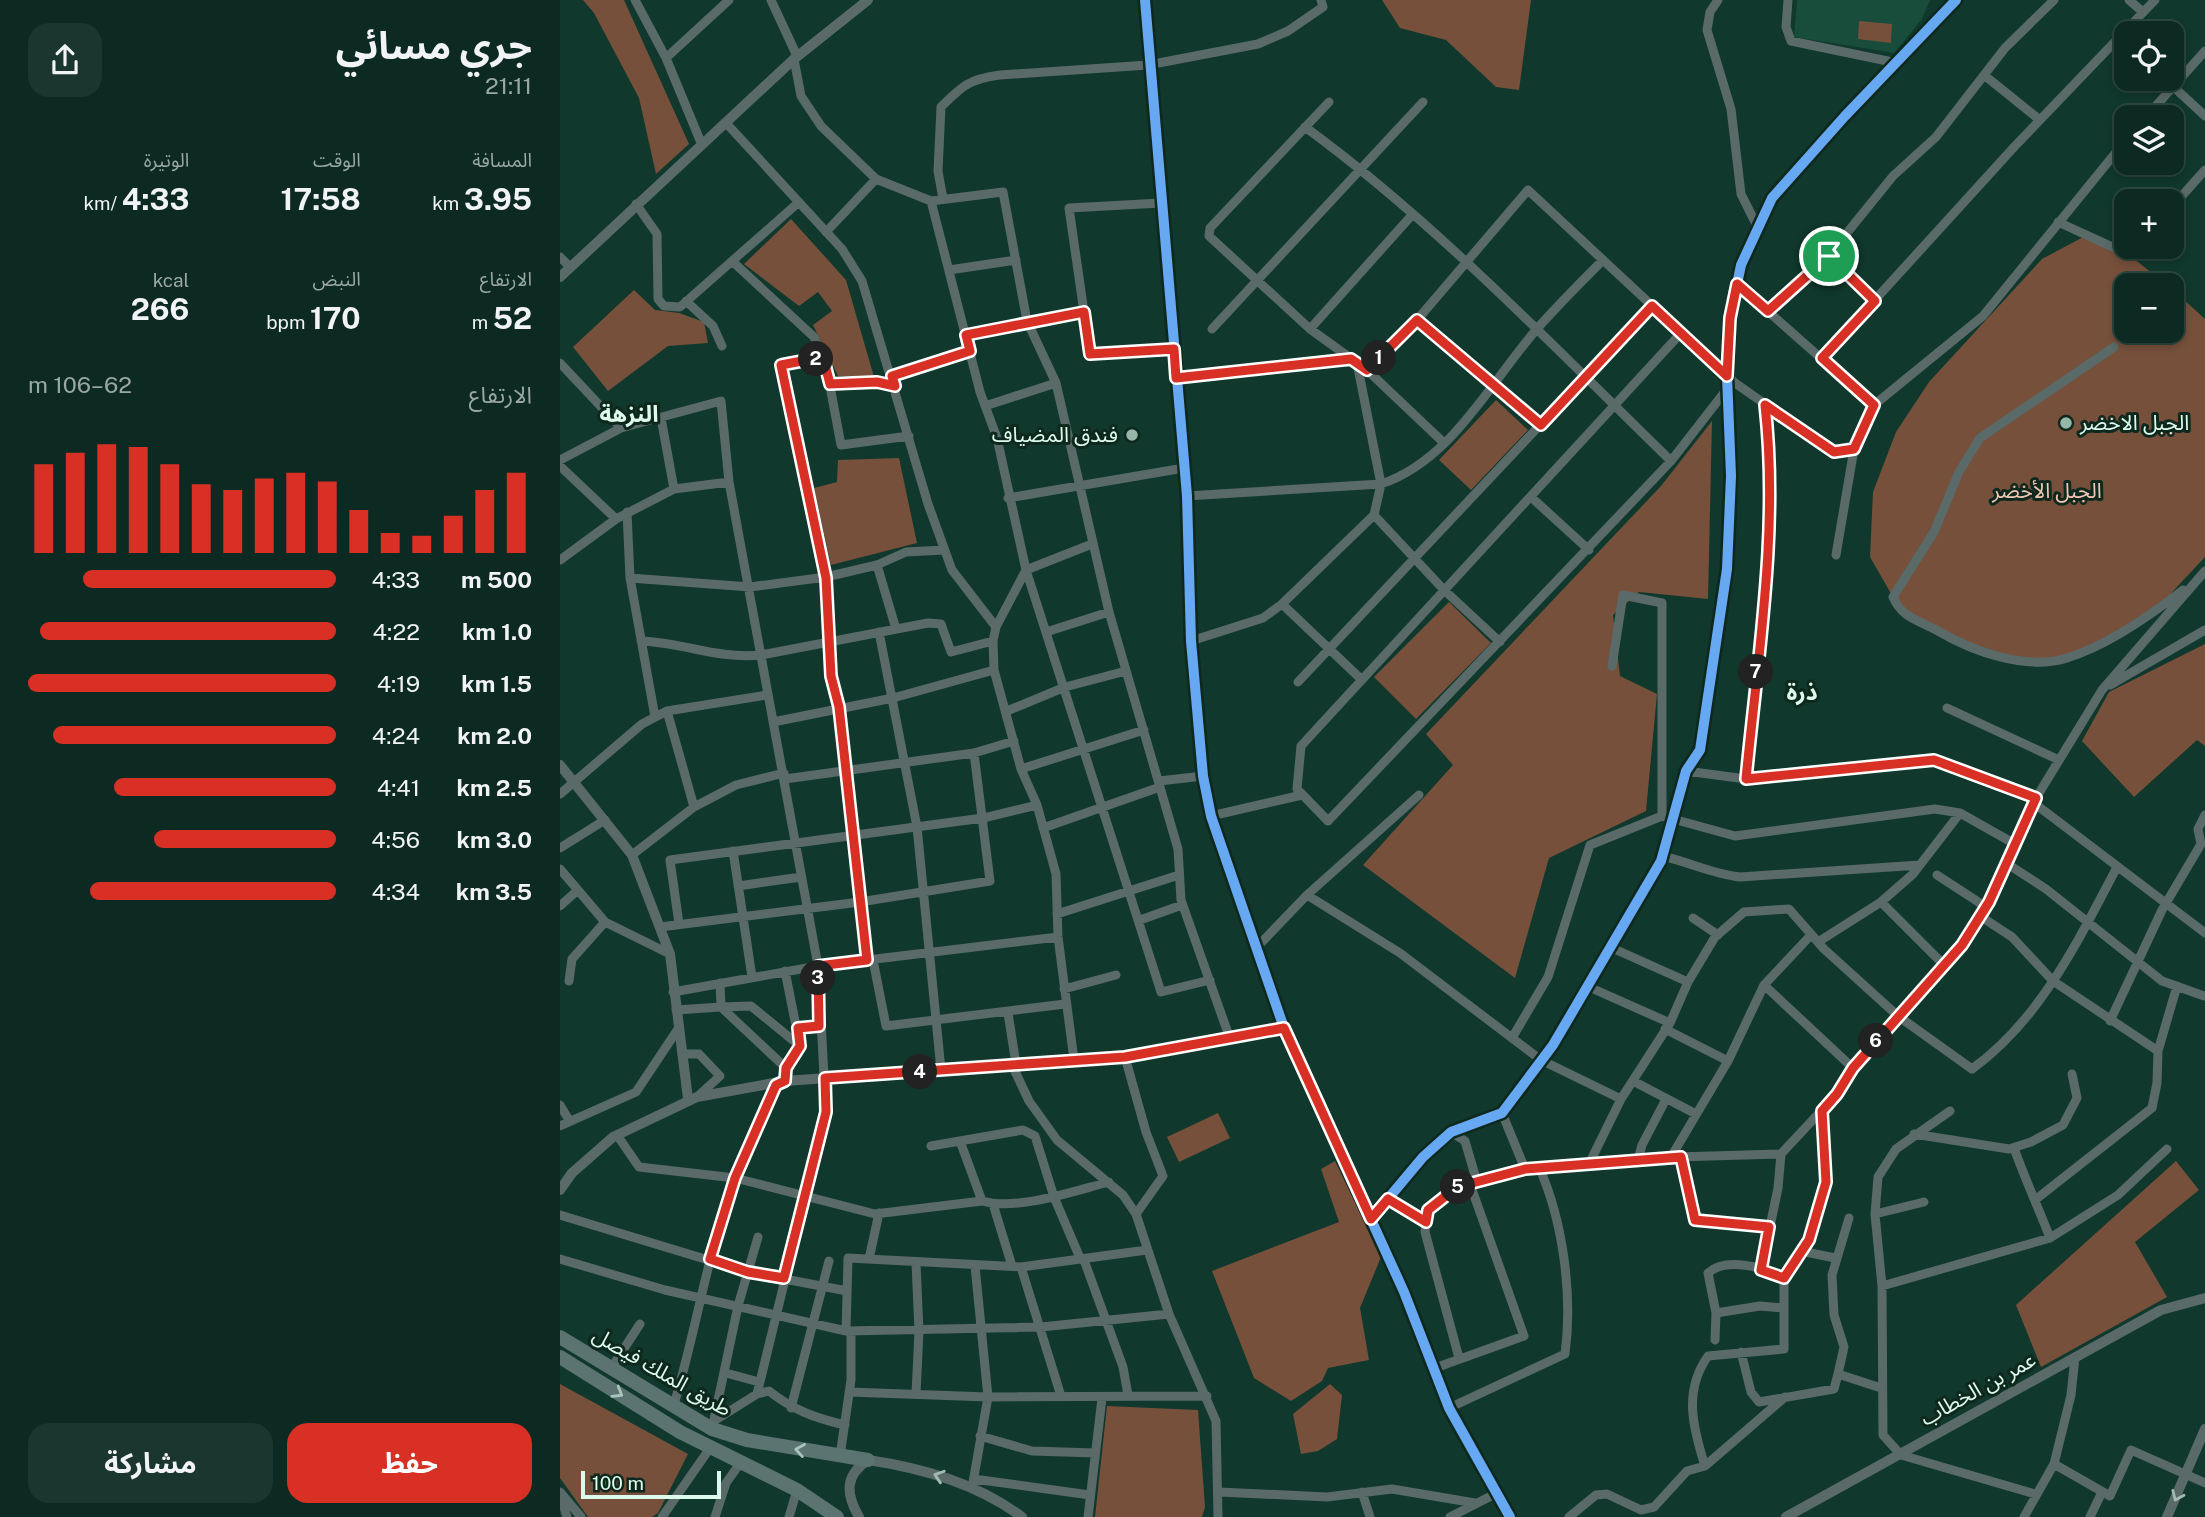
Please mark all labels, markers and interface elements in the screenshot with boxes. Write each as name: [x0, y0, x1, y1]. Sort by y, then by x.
map controls: [2114, 21, 2184, 343]
button: locate: [2114, 21, 2184, 91]
button: share: [28, 23, 102, 97]
text: جري مسائي: [336, 23, 532, 68]
text: 21:11: [485, 72, 532, 99]
button: layers: [2114, 105, 2184, 175]
text: الوتيرة: [144, 149, 189, 171]
text: الوقت: [313, 149, 361, 171]
text: المسافة: [472, 149, 532, 171]
text: 4:33: [122, 181, 189, 217]
text: 17:58: [281, 181, 361, 217]
text: 3.95: [464, 181, 532, 217]
button: +: [2114, 189, 2184, 259]
text: /km: [83, 192, 122, 214]
text: km: [432, 192, 464, 214]
pin: [1799, 226, 1859, 286]
icon: arrive: [1810, 237, 1848, 275]
text: النبض: [312, 268, 361, 290]
text: الارتفاع: [480, 268, 532, 290]
text: kcal: [153, 269, 189, 291]
button: −: [2114, 273, 2184, 343]
text: 266: [131, 291, 189, 327]
text: 170: [310, 300, 361, 336]
text: 52: [493, 300, 532, 336]
text: bpm: [266, 311, 310, 333]
text: m: [472, 311, 493, 333]
pin: 1: [1362, 340, 1396, 376]
pin: 2: [798, 342, 834, 376]
text: 1: [1374, 346, 1383, 368]
text: 2: [809, 347, 822, 369]
text: 62–106 m: [28, 371, 132, 398]
text: الارتفاع: [469, 381, 532, 408]
district label: النزهة: [600, 400, 658, 428]
place label: الجبل الاخضر: [2079, 410, 2189, 435]
marker: الجبل الاخضر: [2058, 415, 2074, 431]
place label: فندق المضياف: [992, 422, 1118, 447]
marker: فندق المضياف: [1124, 427, 1140, 443]
park label: الجبل الأخضر: [1991, 478, 2102, 503]
text: 4:33: [372, 566, 420, 593]
text: 500 m: [461, 566, 532, 593]
text: 4:22: [372, 618, 420, 645]
text: 1.0 km: [462, 618, 532, 645]
pin: 7: [1738, 654, 1774, 690]
text: 7: [1750, 660, 1761, 682]
text: 4:19: [377, 670, 420, 697]
text: 1.5 km: [461, 670, 532, 697]
district label: ذرة: [1786, 678, 1818, 706]
text: 4:24: [372, 722, 420, 749]
text: 2.0 km: [457, 722, 532, 749]
text: 4:41: [377, 774, 420, 801]
text: 2.5 km: [457, 774, 532, 801]
text: 4:56: [371, 826, 420, 853]
text: 3.0 km: [457, 826, 532, 853]
text: 4:34: [371, 878, 420, 905]
text: 3.5 km: [456, 878, 532, 905]
pin: 3: [800, 960, 836, 996]
text: 3: [811, 966, 824, 988]
pin: 6: [1858, 1024, 1894, 1058]
text: 6: [1869, 1029, 1882, 1051]
pin: 4: [902, 1054, 938, 1090]
text: 4: [913, 1060, 926, 1082]
pin: 5: [1440, 1170, 1476, 1204]
text: 5: [1451, 1175, 1464, 1197]
street label: طريق الملك فيصل: [588, 1322, 736, 1422]
street label: عمر بن الخطاب: [1916, 1347, 2040, 1431]
one-way arrow: [611, 1384, 624, 1397]
button: مشاركة: [28, 1423, 273, 1503]
button: حفظ: [287, 1423, 532, 1503]
one-way arrow: [794, 1443, 806, 1458]
scale bar: [581, 1468, 721, 1500]
one-way arrow: [934, 1469, 946, 1484]
text: 100 m: [592, 1472, 644, 1494]
one-way arrow: [2171, 1488, 2185, 1501]

